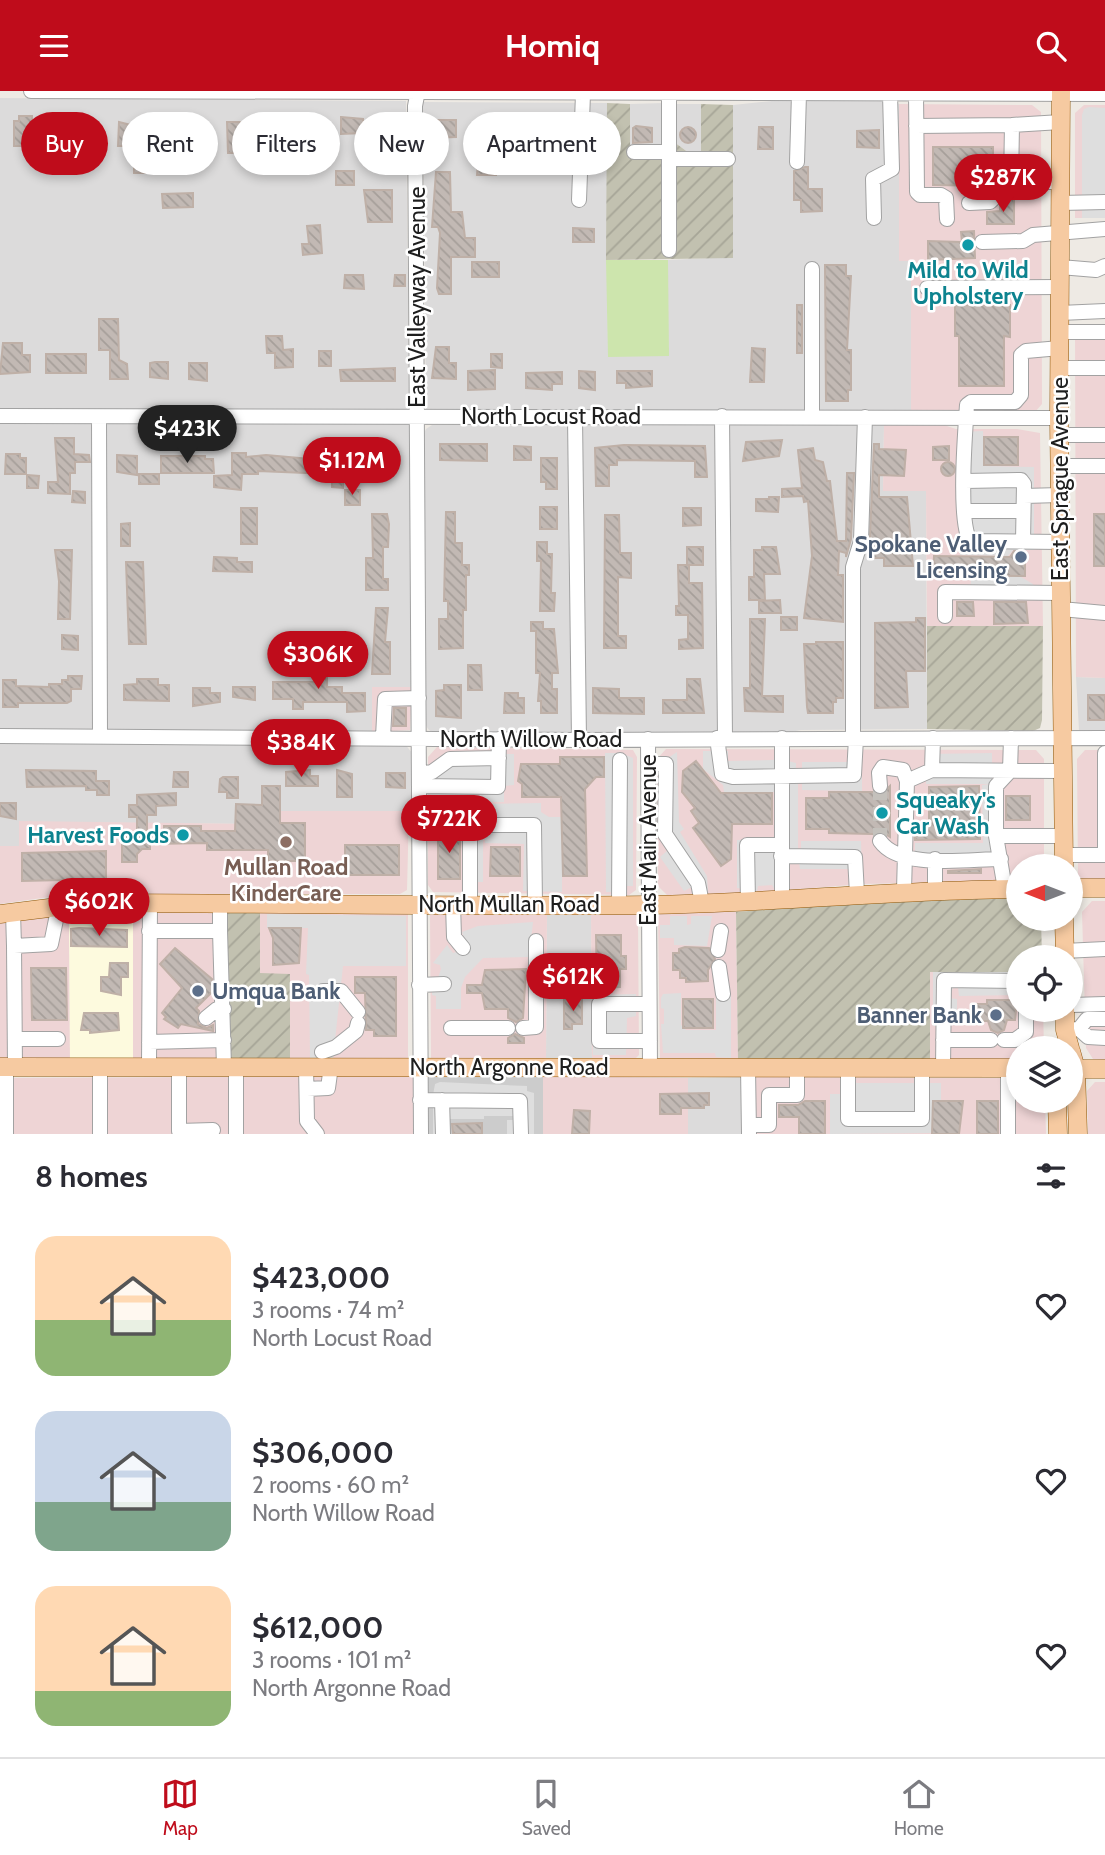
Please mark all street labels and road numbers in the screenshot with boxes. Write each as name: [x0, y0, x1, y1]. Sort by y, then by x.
street label: East Valleyway Avenue: [403, 186, 431, 408]
street label: East Sprague Avenue: [1046, 377, 1074, 581]
street label: North Locust Road: [461, 402, 641, 430]
street label: North Willow Road: [440, 725, 622, 753]
street label: East Main Avenue: [634, 754, 662, 926]
street label: North Mullan Road: [418, 890, 600, 918]
street label: North Argonne Road: [409, 1053, 609, 1081]

